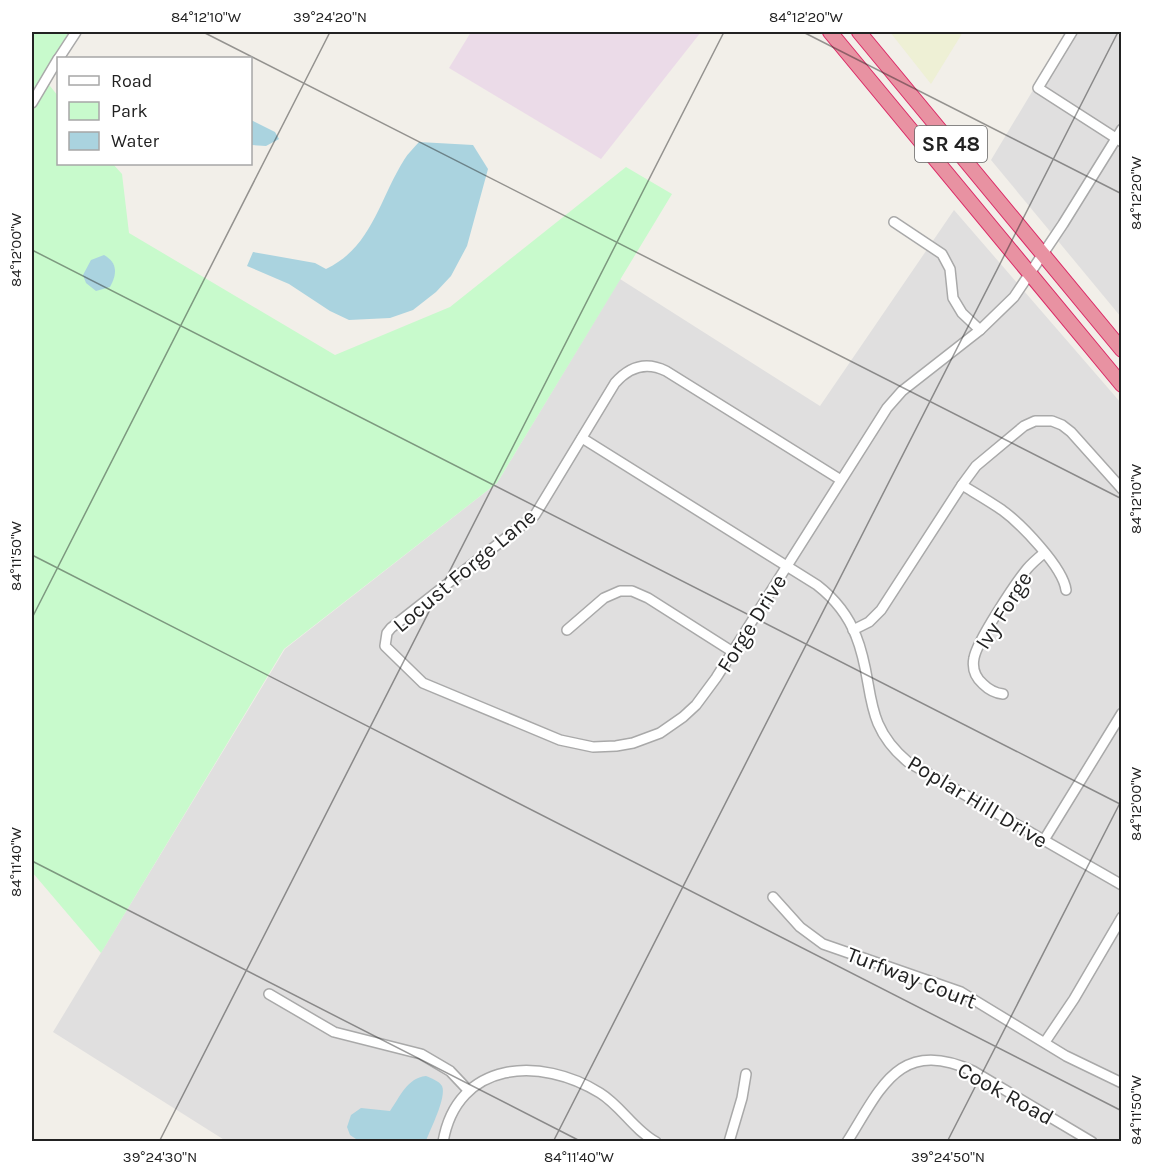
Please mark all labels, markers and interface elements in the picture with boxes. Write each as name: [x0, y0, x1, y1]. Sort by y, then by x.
text: 84°12'10"W: [171, 8, 242, 26]
text: 39°24'20"N: [293, 8, 367, 26]
text: 84°12'20"W: [769, 8, 844, 26]
legend: [57, 57, 252, 165]
text: Road: [111, 70, 152, 92]
text: Park: [111, 100, 148, 122]
road number: SR 48: [915, 126, 987, 162]
text: Water: [111, 130, 159, 152]
text: 84°12'20"W: [1127, 155, 1145, 230]
text: 84°12'00"W: [7, 212, 25, 287]
text: 84°12'10"W: [1127, 463, 1145, 534]
street label: Locust Forge Lane: [388, 503, 541, 638]
text: 84°11'50"W: [7, 520, 25, 591]
street label: Ivy Forge: [970, 567, 1038, 654]
street label: Forge Drive: [711, 570, 792, 677]
street label: Poplar Hill Drive: [903, 750, 1052, 854]
text: 84°12'00"W: [1127, 766, 1145, 841]
text: 84°11'40"W: [7, 826, 25, 897]
street label: Turfway Court: [843, 941, 980, 1015]
street label: Cook Road: [953, 1057, 1058, 1131]
text: 84°11'50"W: [1127, 1074, 1145, 1145]
text: 39°24'30"N: [123, 1148, 197, 1166]
text: 84°11'40"W: [544, 1148, 615, 1166]
text: 39°24'50"N: [911, 1148, 985, 1166]

